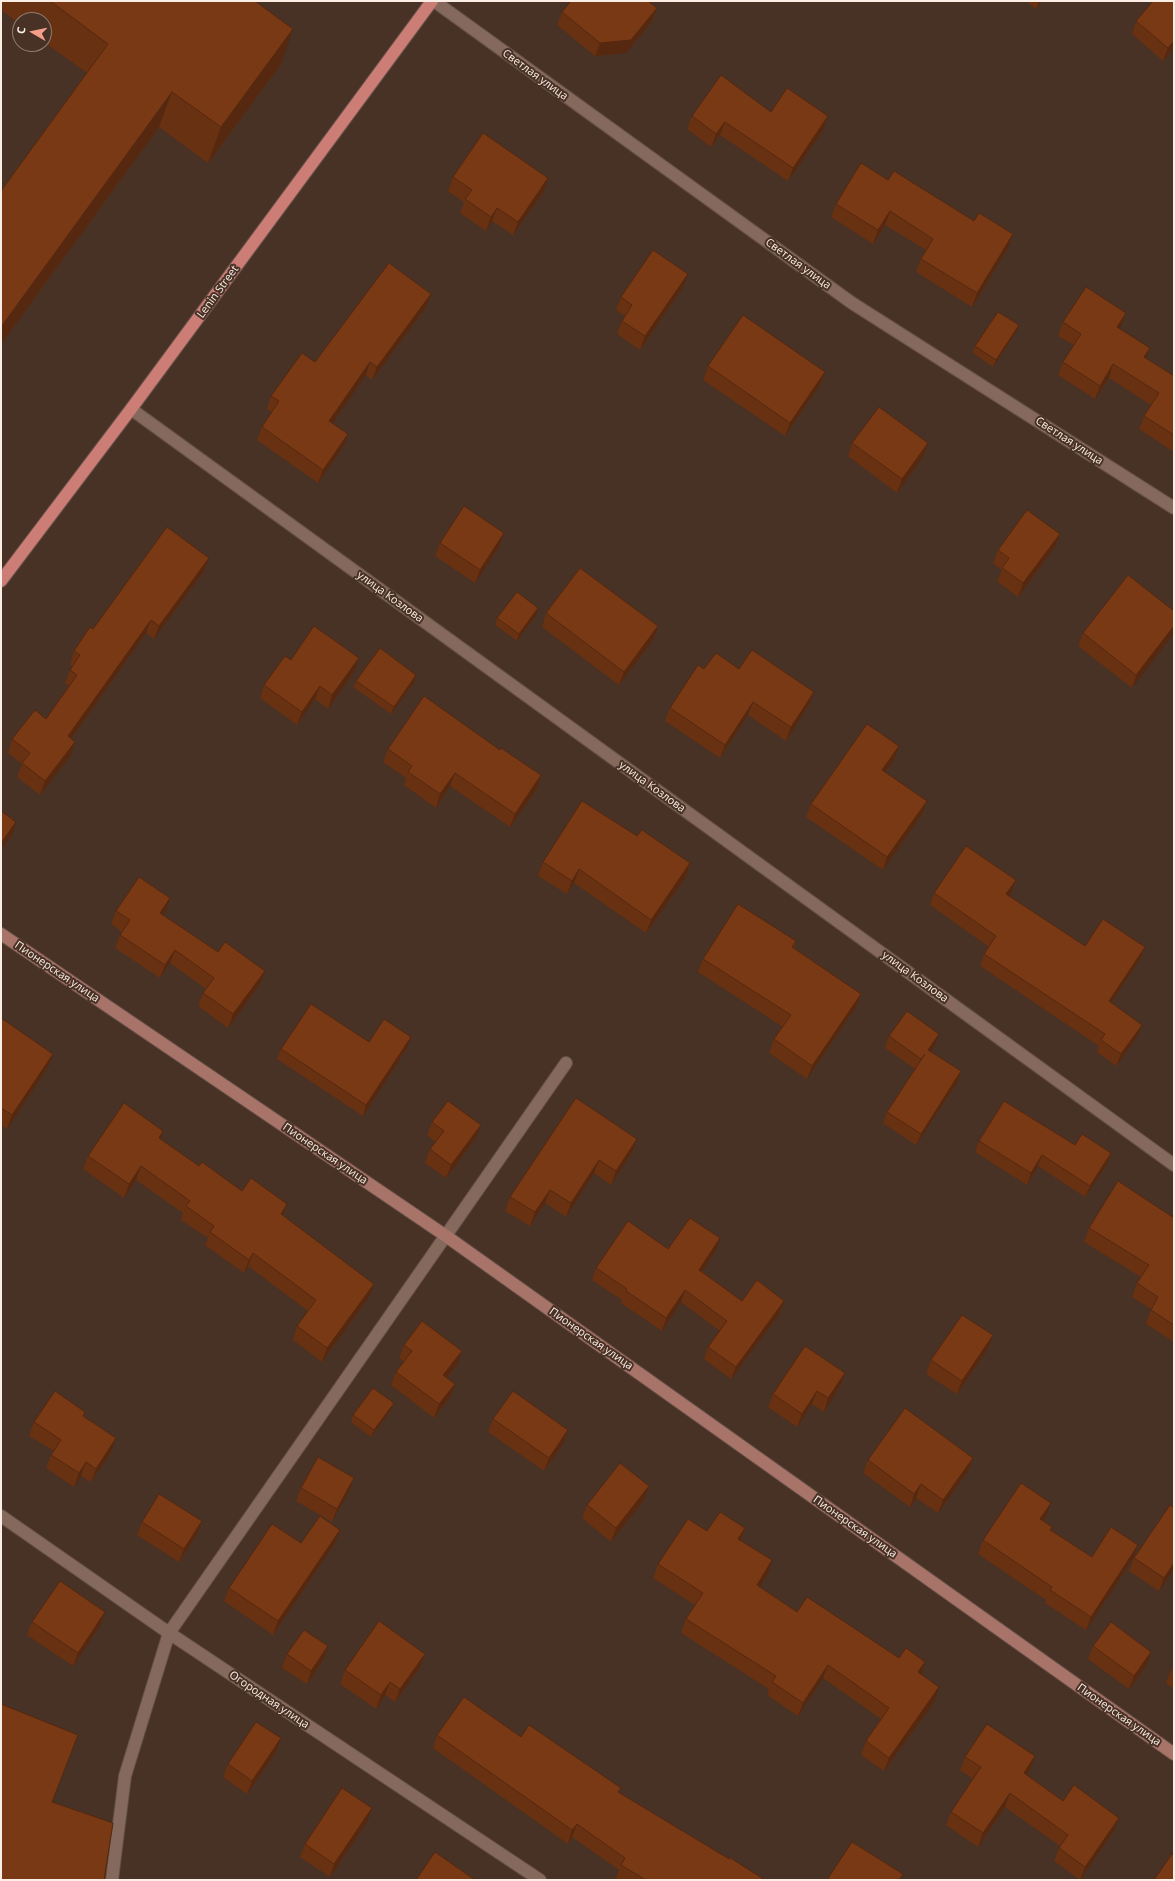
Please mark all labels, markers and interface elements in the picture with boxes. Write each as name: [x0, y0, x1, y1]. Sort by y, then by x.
north arrow: [12, 12, 52, 52]
text: С: [13, 26, 29, 35]
street label: Светлая улица: [500, 47, 570, 103]
street label: Светлая улица: [763, 236, 833, 292]
street label: Lenin Street: [195, 263, 241, 321]
street label: Светлая улица: [1033, 414, 1105, 468]
street label: улица Козлова: [354, 569, 426, 625]
street label: улица Козлова: [616, 759, 688, 815]
street label: Пионерская улица: [12, 939, 102, 1005]
street label: улица Козлова: [879, 949, 951, 1005]
street label: Пионерская улица: [280, 1121, 370, 1187]
street label: Пионерская улица: [547, 1305, 635, 1373]
street label: Пионерская улица: [811, 1493, 899, 1561]
street label: Огородная улица: [227, 1668, 311, 1732]
street label: Пионерская улица: [1075, 1681, 1163, 1749]

